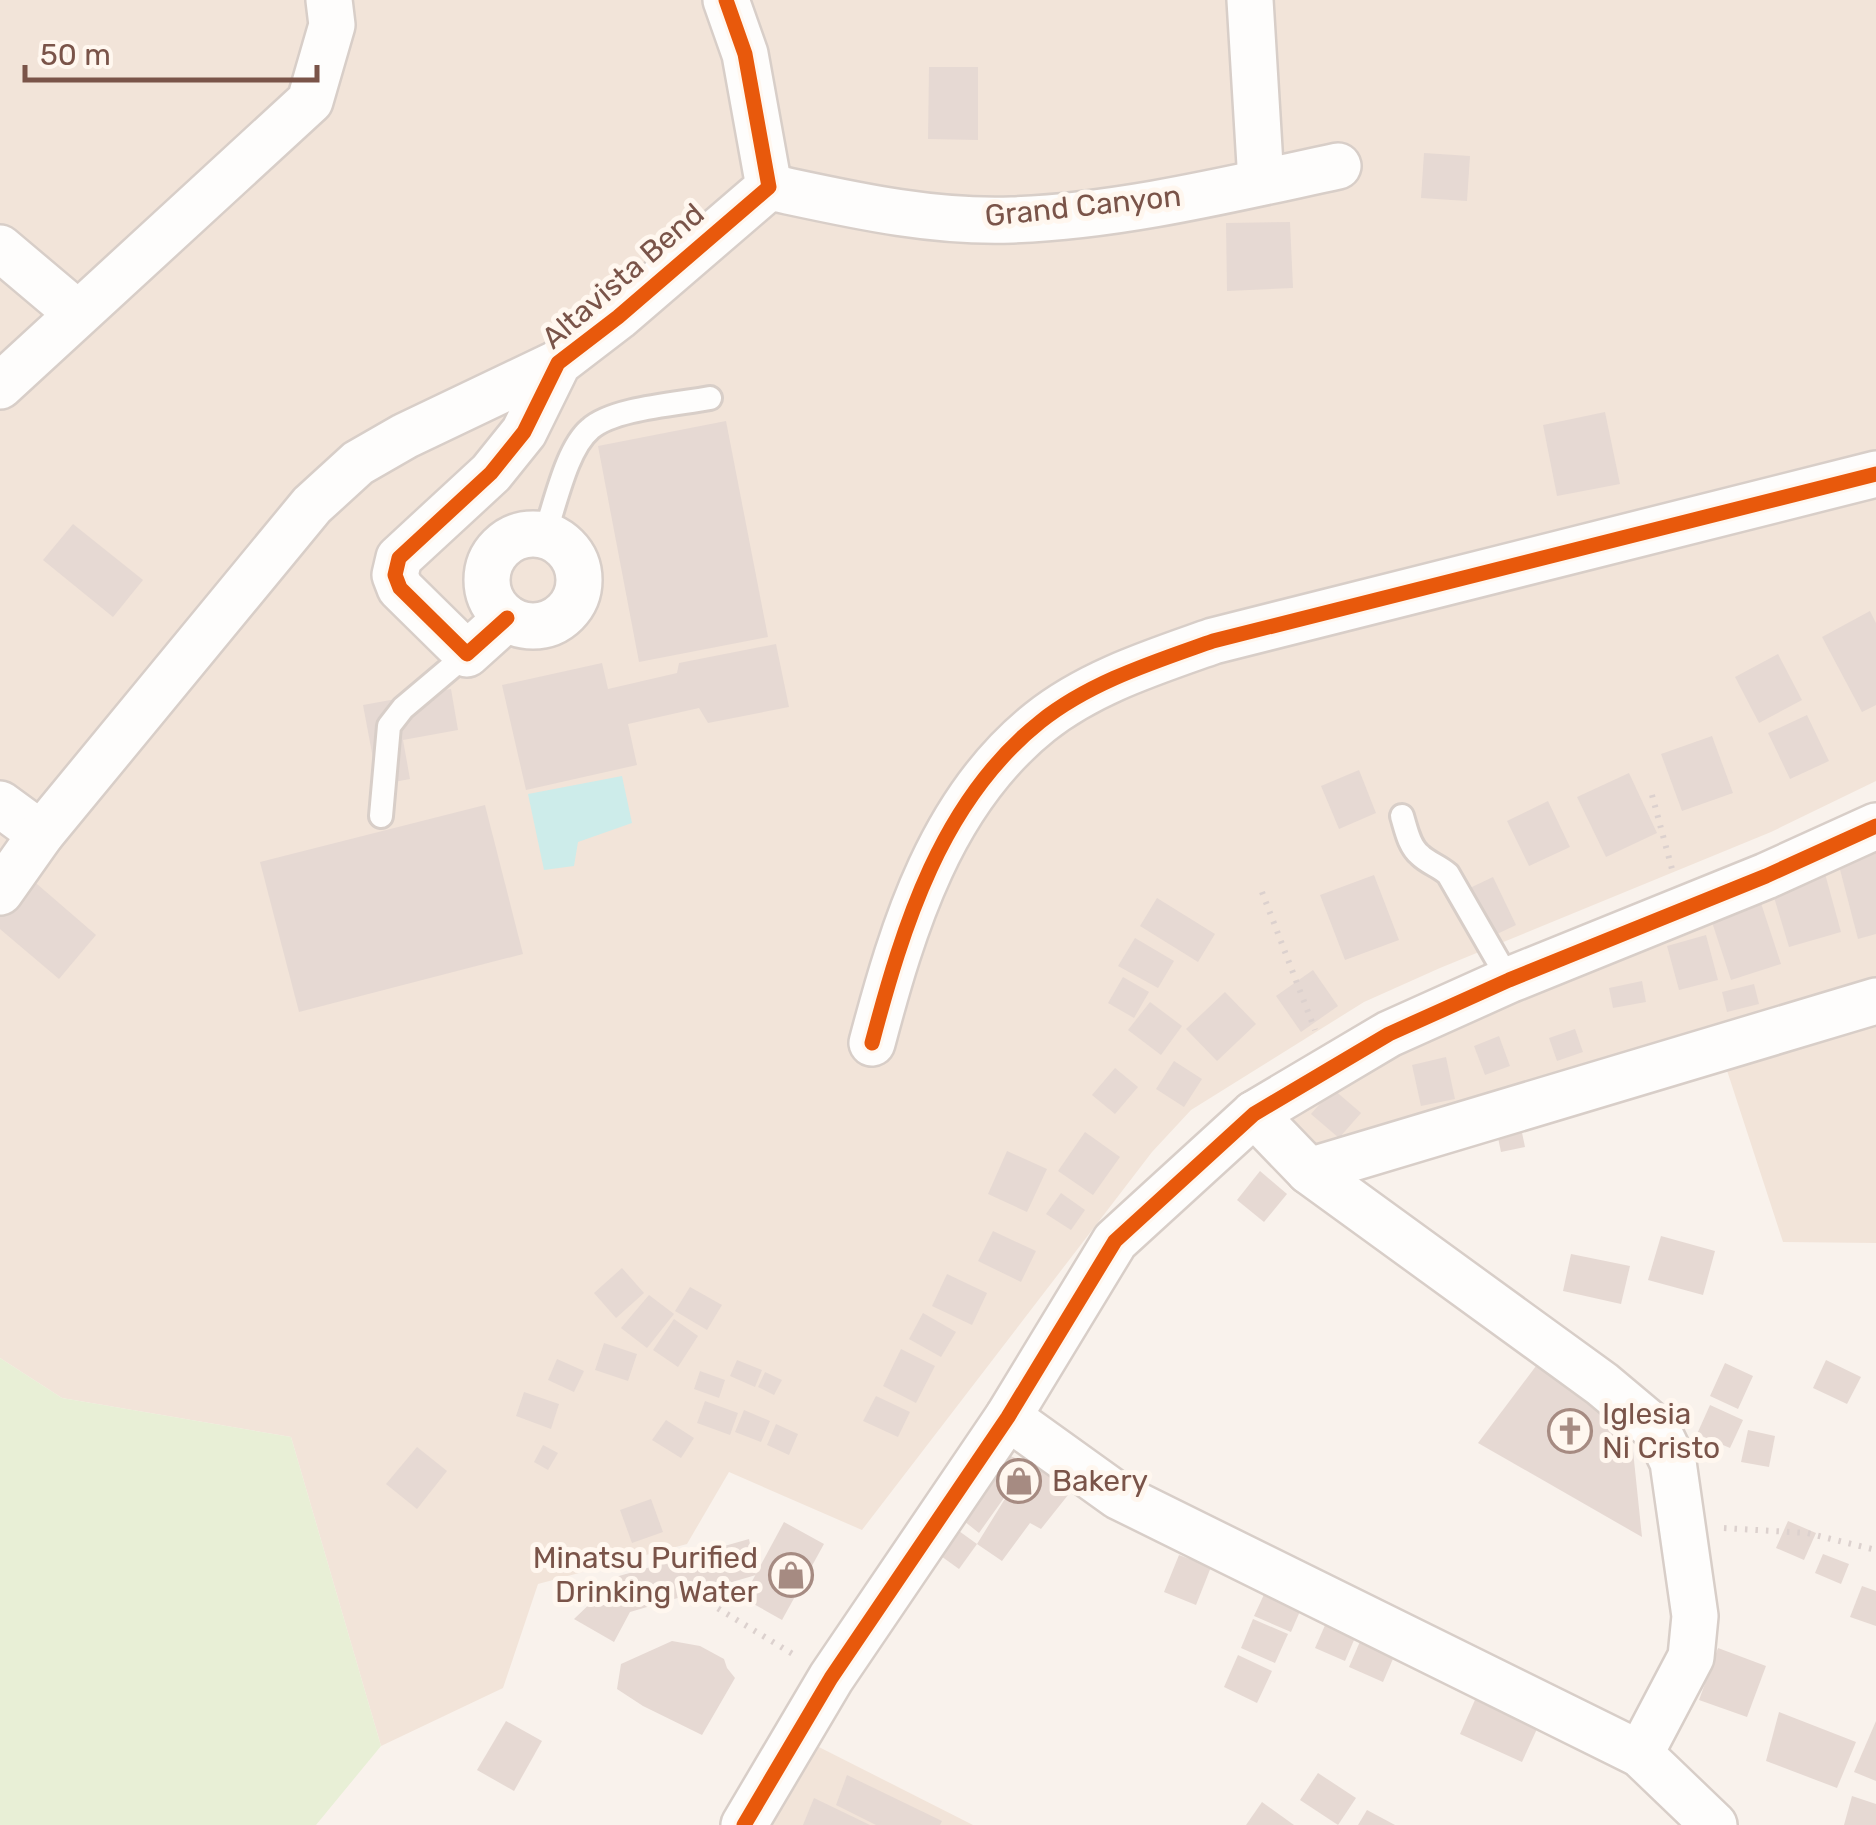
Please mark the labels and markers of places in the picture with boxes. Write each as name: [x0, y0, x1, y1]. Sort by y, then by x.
place label: Iglesia Ni Cristo: [1602, 1396, 1720, 1466]
church icon: Iglesia Ni Cristo: [1547, 1408, 1593, 1454]
shop icon: Bakery: [996, 1458, 1042, 1504]
place label: Bakery: [1052, 1463, 1148, 1499]
place label: Minatsu Purified Drinking Water: [533, 1540, 759, 1610]
shop icon: Minatsu Purified Drinking Water: [768, 1552, 814, 1598]

